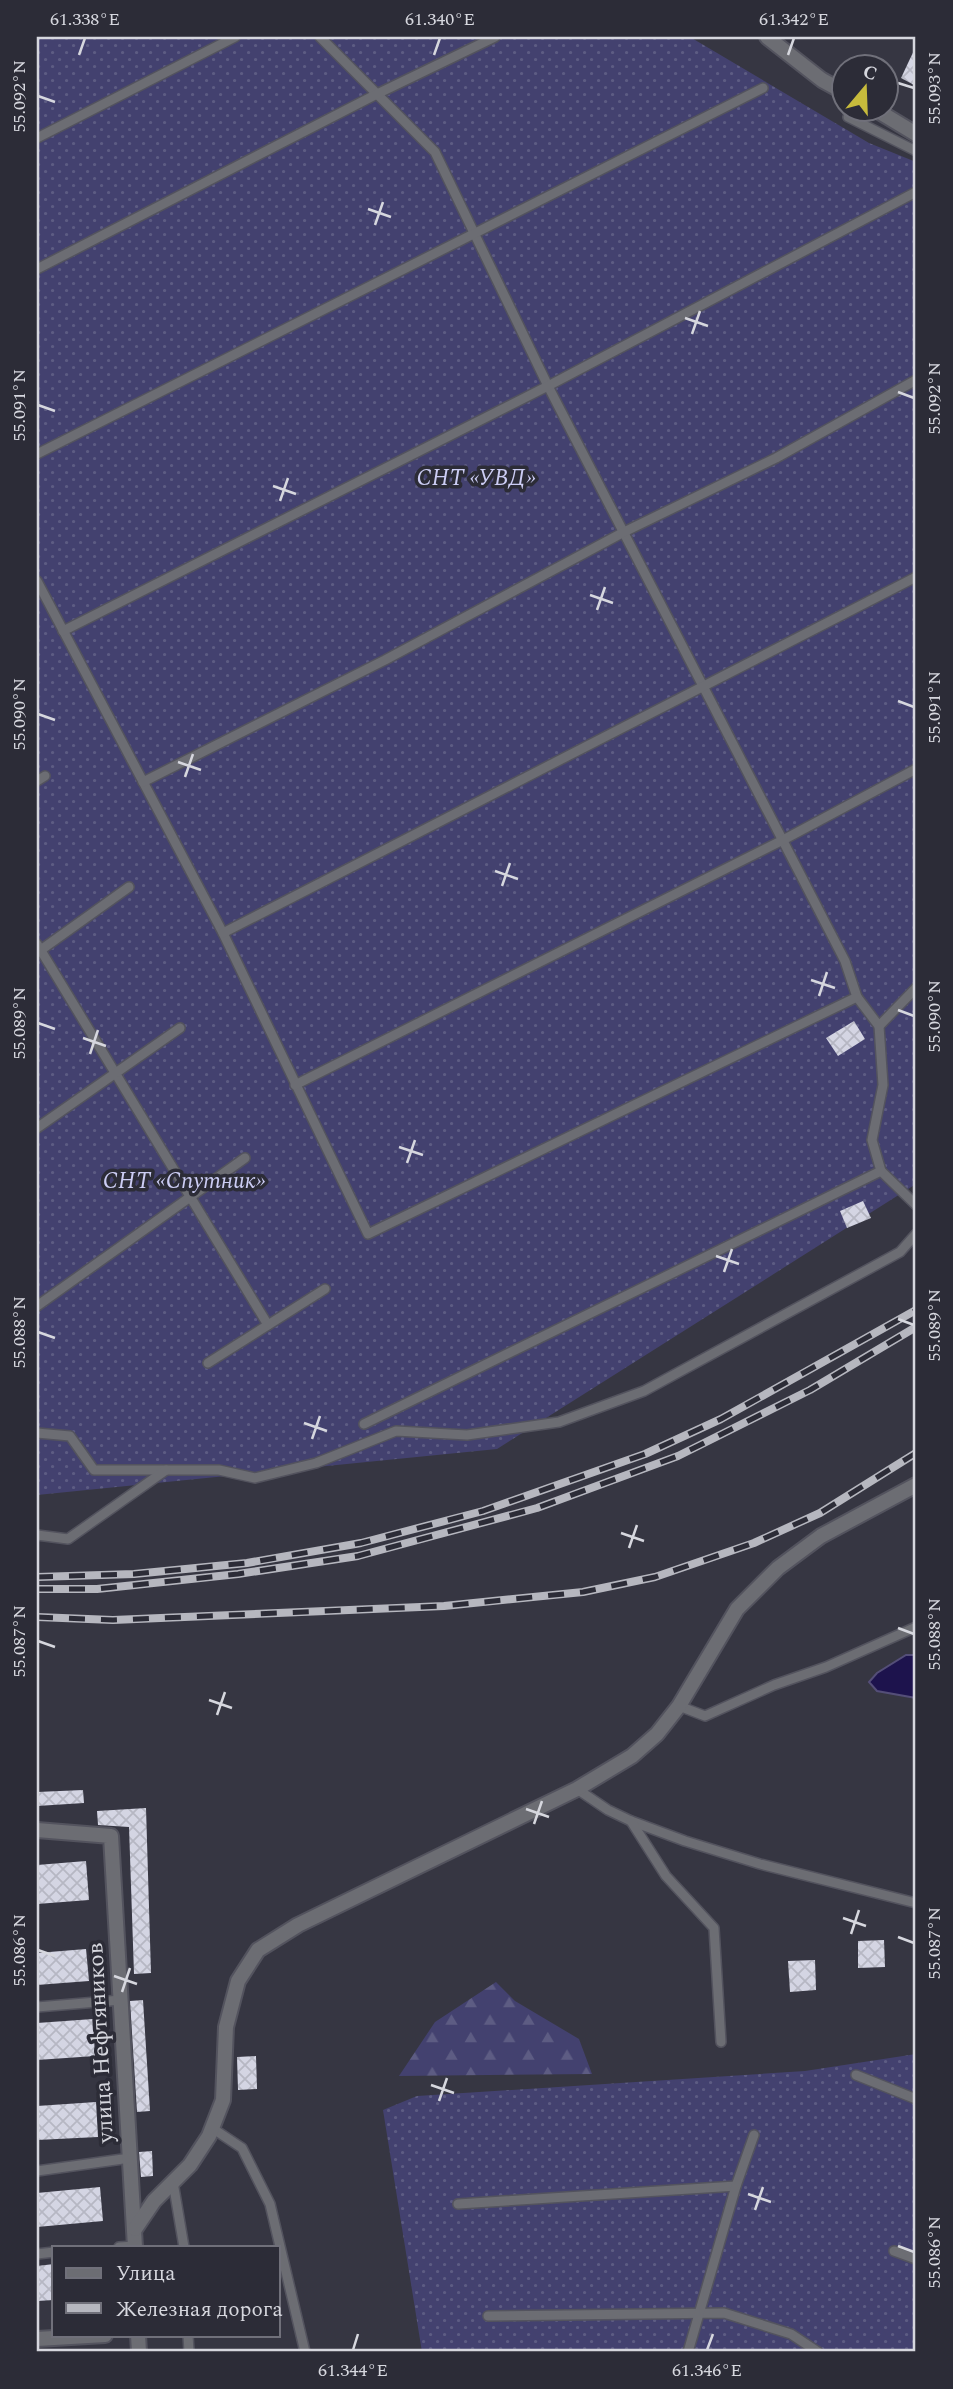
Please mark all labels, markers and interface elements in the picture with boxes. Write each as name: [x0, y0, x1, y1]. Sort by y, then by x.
text: 61.338°E: [50, 6, 120, 33]
text: 61.340°E: [405, 6, 475, 33]
text: 61.342°E: [759, 6, 829, 33]
north arrow: [830, 52, 900, 122]
text: 55.093°N: [921, 52, 948, 124]
text: С: [859, 57, 881, 89]
text: 55.092°N: [6, 60, 33, 132]
text: 55.092°N: [921, 362, 948, 434]
text: 55.091°N: [6, 369, 33, 441]
park label: СНТ «УВД»: [416, 461, 536, 496]
text: 55.091°N: [921, 671, 948, 743]
text: 55.090°N: [6, 678, 33, 750]
text: 55.090°N: [921, 980, 948, 1052]
text: 55.089°N: [6, 987, 33, 1059]
park label: СНТ «Спутник»: [103, 1164, 266, 1199]
text: 55.089°N: [921, 1289, 948, 1361]
text: 55.088°N: [6, 1296, 33, 1368]
text: 55.088°N: [921, 1598, 948, 1670]
text: 55.087°N: [6, 1605, 33, 1677]
text: 55.087°N: [921, 1907, 948, 1979]
text: 55.086°N: [6, 1914, 33, 1986]
street label: улица Нефтяников: [78, 1942, 124, 2145]
text: 55.086°N: [921, 2216, 948, 2288]
legend: [52, 2246, 280, 2336]
text: Улица: [116, 2258, 176, 2290]
text: Железная дорога: [116, 2294, 283, 2326]
text: 61.344°E: [318, 2357, 388, 2384]
text: 61.346°E: [672, 2357, 742, 2384]

